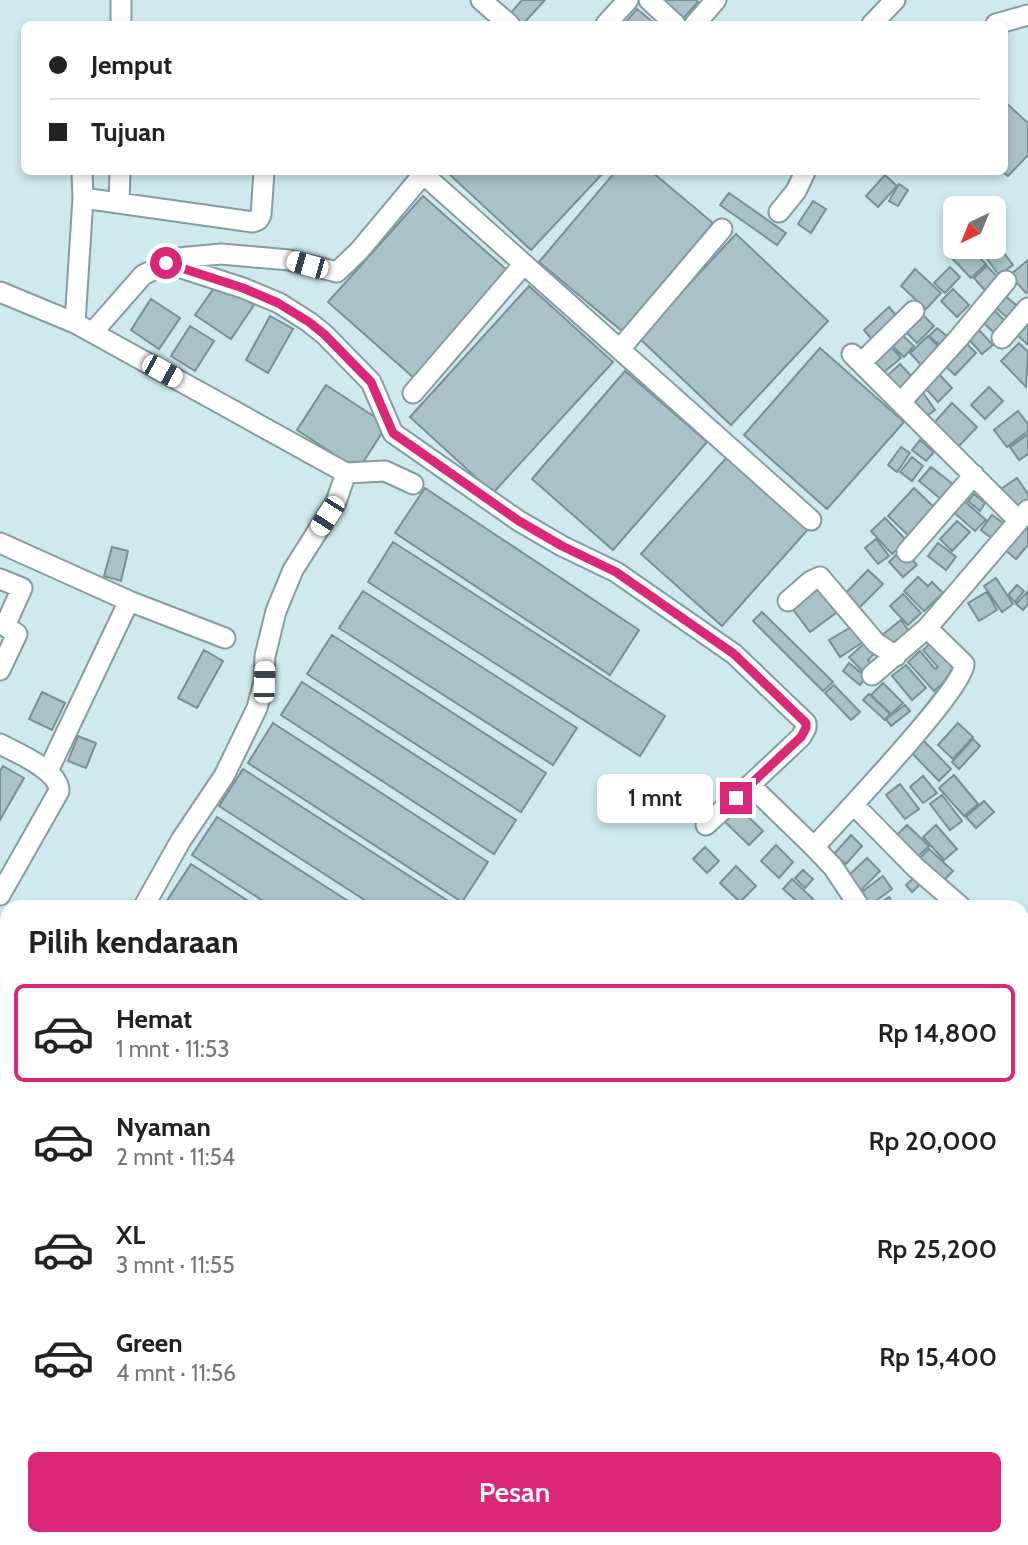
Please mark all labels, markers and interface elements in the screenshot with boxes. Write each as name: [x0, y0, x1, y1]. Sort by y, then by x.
text: Jemput: [91, 49, 172, 81]
text: Tujuan: [91, 116, 166, 148]
north arrow: [943, 196, 1006, 259]
map controls: [943, 196, 1006, 259]
route start: [150, 247, 182, 279]
car: [284, 249, 331, 281]
car: [139, 352, 186, 390]
car: [307, 493, 348, 539]
car: [253, 661, 276, 703]
callout: 1 mnt: [596, 774, 712, 822]
route end: [720, 782, 752, 814]
text: 1 mnt: [628, 784, 682, 812]
text: Pilih kendaraan: [28, 922, 239, 961]
icon: car: [32, 1002, 95, 1065]
text: Hemat: [116, 1003, 192, 1035]
text: Rp 14,800: [878, 1017, 997, 1049]
text: 1 mnt · 11:53: [116, 1035, 230, 1063]
icon: car: [32, 1110, 95, 1173]
text: Nyaman: [116, 1111, 211, 1143]
text: Rp 20,000: [869, 1125, 997, 1157]
text: 2 mnt · 11:54: [116, 1143, 235, 1171]
icon: car: [32, 1218, 95, 1281]
text: XL: [116, 1219, 145, 1251]
text: Rp 25,200: [877, 1233, 997, 1265]
text: 3 mnt · 11:55: [116, 1251, 235, 1279]
icon: car: [32, 1326, 95, 1389]
text: Green: [116, 1327, 183, 1359]
text: Rp 15,400: [879, 1341, 997, 1373]
text: 4 mnt · 11:56: [116, 1359, 236, 1387]
button: Pesan: [28, 1452, 1001, 1532]

